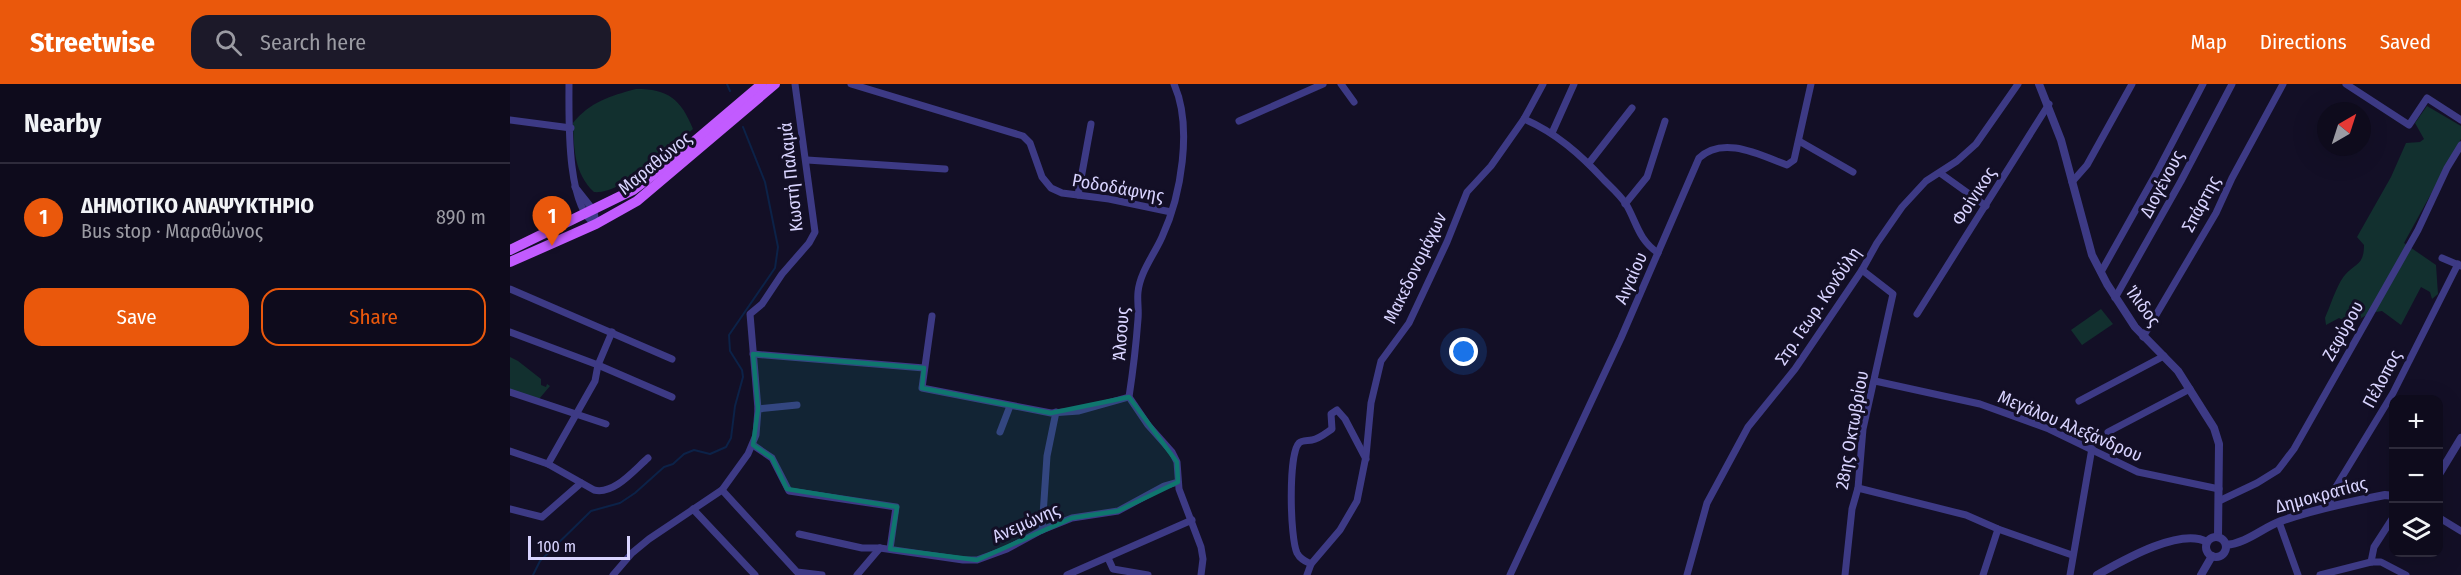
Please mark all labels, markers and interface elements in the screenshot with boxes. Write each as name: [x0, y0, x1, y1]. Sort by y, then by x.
search box: [191, 15, 611, 69]
text: Streetwise: [30, 26, 155, 59]
icon: search: [212, 26, 245, 59]
text: Search here: [260, 29, 366, 56]
text: Map: [2190, 29, 2227, 55]
text: Directions: [2260, 29, 2347, 55]
text: Saved: [2380, 29, 2431, 55]
north arrow: [2317, 102, 2371, 156]
text: Nearby: [24, 108, 101, 139]
street label: Κωστή Παλαμά: [774, 121, 808, 233]
street label: Μαραθώνος: [614, 126, 696, 199]
street label: Διογένους: [2135, 146, 2189, 221]
street label: Φοίνικος: [1947, 162, 2001, 229]
street label: Ροδοδάφνης: [1070, 169, 1166, 207]
street label: Σπάρτης: [2177, 172, 2225, 236]
text: ΔΗΜΟΤΙΚΟ ΑΝΑΨΥΚΤΗΡΙΟ: [81, 192, 314, 219]
pin: 1: [532, 196, 572, 246]
text: 1: [39, 205, 48, 229]
text: 890 m: [436, 205, 486, 229]
street label: Μακεδονομάχων: [1379, 209, 1451, 327]
text: Bus stop · Μαραθώνος: [81, 219, 263, 243]
street label: Στρ. Γεωρ. Κονδύλη: [1770, 243, 1866, 369]
street label: Αιγαίου: [1610, 249, 1652, 307]
street label: Ίλιδος: [2121, 281, 2165, 331]
button: Save: [24, 288, 249, 346]
button: Share: [261, 288, 486, 346]
street label: Ζεφύρου: [2318, 297, 2368, 365]
street label: Άλσους: [1108, 306, 1134, 362]
your location: [1449, 337, 1478, 366]
street label: Πέλοπος: [2358, 346, 2406, 412]
street label: 28ης Οκτωβρίου: [1831, 369, 1873, 491]
street label: Μεγάλου Αλεξάνδρου: [1994, 386, 2146, 466]
map controls: [2389, 395, 2443, 557]
button: +: [2389, 395, 2443, 449]
button: −: [2389, 449, 2443, 503]
street label: Δημοκρατίας: [2273, 472, 2370, 518]
street label: Ανεμώνης: [989, 498, 1064, 548]
button: layers: [2389, 503, 2443, 557]
scale bar: [528, 533, 630, 560]
text: 100 m: [537, 537, 576, 556]

